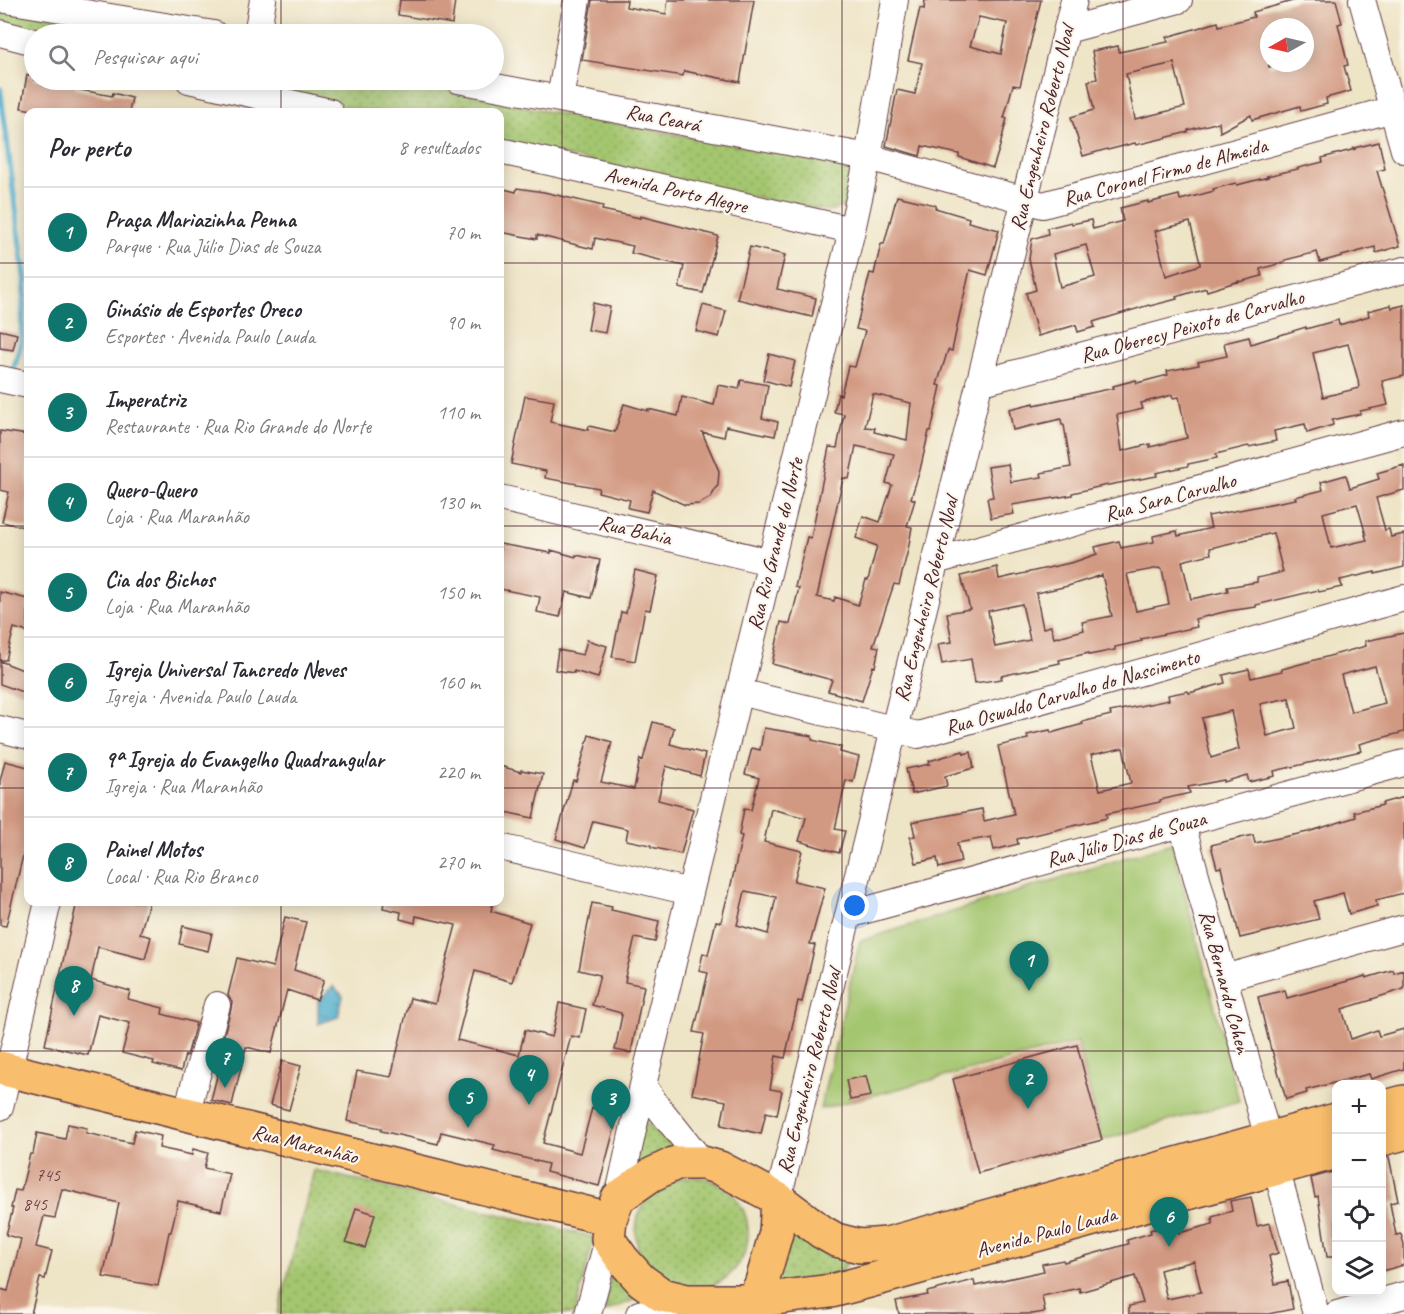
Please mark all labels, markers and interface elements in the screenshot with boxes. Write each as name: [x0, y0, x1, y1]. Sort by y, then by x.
north arrow: [1260, 18, 1314, 72]
street label: Rua Engenheiro Roberto Noal: [1004, 20, 1081, 233]
search box: [24, 24, 504, 90]
icon: search: [45, 41, 78, 74]
text: Pesquisar aqui: [93, 43, 198, 71]
street label: Rua Ceará: [624, 98, 704, 138]
text: Por perto: [48, 131, 130, 164]
street label: Rua Coronel Firmo de Almeida: [1060, 132, 1271, 212]
text: 8 resultados: [398, 135, 480, 160]
street label: Avenida Porto Alegre: [602, 161, 752, 220]
text: Praça Mariazinha Penna: [105, 206, 296, 234]
text: 1: [63, 220, 72, 245]
text: 70 m: [446, 220, 480, 245]
text: Parque · Rua Júlio Dias de Souza: [105, 234, 321, 259]
street label: Rua Oberecy Peixoto de Carvalho: [1078, 283, 1308, 368]
text: Ginásio de Esportes Oreco: [105, 296, 301, 324]
text: 2: [63, 310, 72, 335]
text: 90 m: [446, 310, 480, 335]
text: Esportes · Avenida Paulo Lauda: [105, 324, 315, 349]
text: Imperatriz: [105, 386, 186, 414]
text: 3: [63, 400, 72, 425]
text: 110 m: [437, 400, 480, 425]
text: Restaurante · Rua Rio Grande do Norte: [105, 414, 371, 439]
street label: Rua Rio Grande do Norte: [741, 454, 809, 633]
street label: Rua Sara Carvalho: [1102, 467, 1240, 527]
text: Quero-Quero: [105, 476, 197, 504]
text: 4: [63, 490, 72, 515]
text: 130 m: [437, 490, 480, 515]
street label: Rua Engenheiro Roberto Noal: [888, 491, 965, 704]
text: Loja · Rua Maranhão: [105, 504, 249, 529]
street label: Rua Bahia: [596, 509, 675, 551]
text: Cia dos Bichos: [105, 566, 215, 594]
text: 5: [63, 580, 72, 605]
text: 150 m: [437, 580, 480, 605]
text: Loja · Rua Maranhão: [105, 594, 249, 619]
street label: Rua Oswaldo Carvalho do Nascimento: [942, 643, 1204, 741]
text: Igreja Universal Tancredo Neves: [105, 656, 346, 684]
text: 6: [63, 670, 72, 695]
text: 160 m: [437, 670, 480, 695]
text: Igreja · Avenida Paulo Lauda: [105, 684, 296, 709]
text: 9ª Igreja do Evangelho Quadrangular: [105, 746, 384, 774]
text: 7: [63, 760, 72, 785]
text: 220 m: [437, 760, 480, 785]
text: Igreja · Rua Maranhão: [105, 774, 262, 799]
street label: Rua Júlio Dias de Souza: [1043, 805, 1210, 873]
text: Painel Motos: [105, 836, 202, 864]
text: 8: [63, 850, 72, 875]
text: 270 m: [437, 850, 480, 875]
text: Local · Rua Rio Branco: [105, 864, 257, 889]
your location: [840, 891, 869, 920]
street label: Rua Bernardo Cohen: [1193, 908, 1257, 1058]
pin: 1: [1010, 942, 1048, 991]
street label: Rua Engenheiro Roberto Noal: [771, 963, 848, 1176]
pin: 8: [54, 966, 94, 1016]
pin: 7: [206, 1038, 244, 1088]
pin: 4: [510, 1056, 548, 1105]
pin: 2: [1008, 1060, 1048, 1109]
pin: 5: [448, 1078, 488, 1128]
pin: 3: [592, 1080, 630, 1129]
map controls: [1332, 1080, 1386, 1296]
button: +: [1332, 1080, 1386, 1134]
street label: Rua Maranhão: [250, 1118, 362, 1170]
button: −: [1332, 1134, 1386, 1188]
house number: 745: [36, 1164, 61, 1186]
button: locate: [1332, 1188, 1386, 1242]
house number: 845: [23, 1193, 48, 1215]
pin: 6: [1150, 1198, 1188, 1247]
street label: Avenida Paulo Lauda: [973, 1200, 1121, 1263]
button: layers: [1332, 1242, 1386, 1296]

